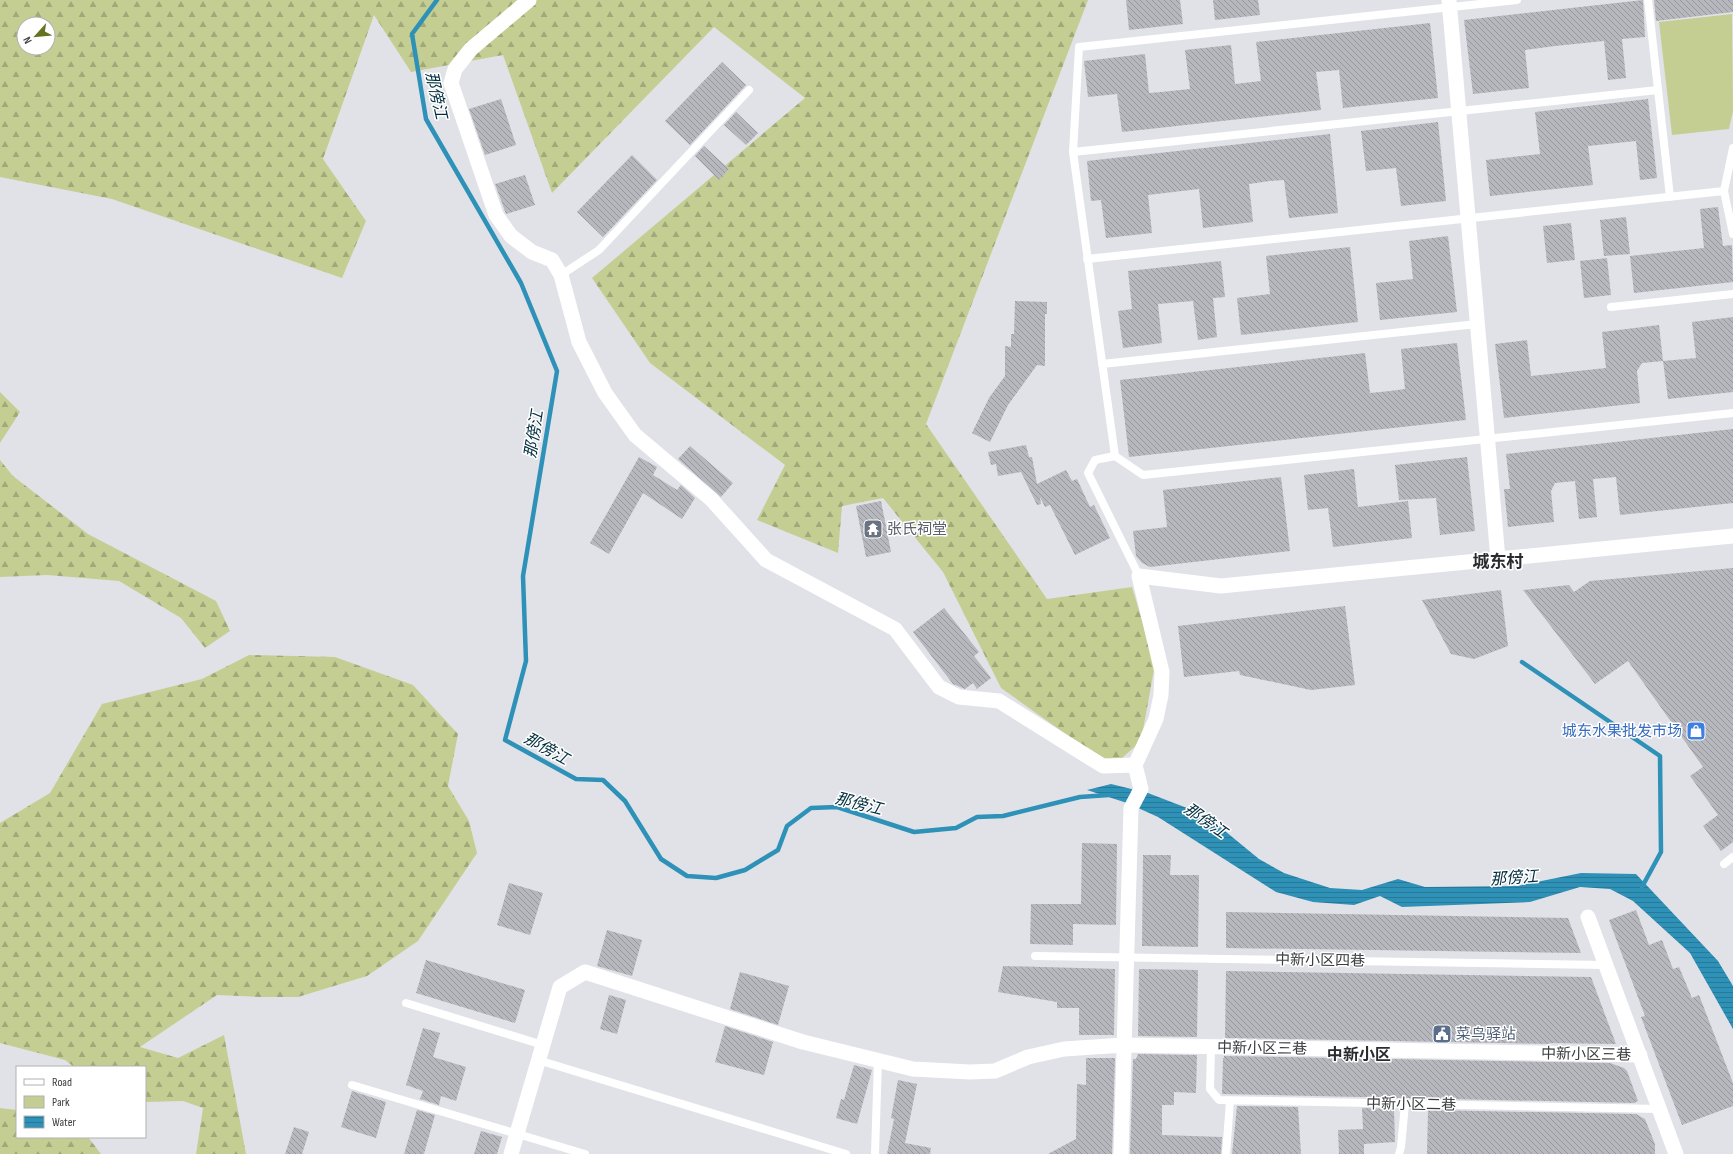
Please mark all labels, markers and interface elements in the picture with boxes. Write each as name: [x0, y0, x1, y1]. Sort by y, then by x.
north arrow: [16, 16, 56, 56]
text: N: [20, 35, 35, 46]
water label: 那傍江: [421, 70, 451, 123]
water label: 那傍江: [521, 407, 548, 459]
temple icon: 张氏祠堂: [862, 518, 884, 540]
place label: 张氏祠堂: [887, 520, 947, 539]
district label: 城东村: [1473, 552, 1524, 572]
shop icon: 城东水果批发市场: [1685, 720, 1707, 742]
place label: 城东水果批发市场: [1562, 722, 1682, 741]
water label: 那傍江: [521, 729, 574, 770]
water label: 那傍江: [833, 789, 886, 820]
water label: 那傍江: [1180, 800, 1232, 844]
water label: 那傍江: [1489, 867, 1541, 890]
street label: 中新小区四巷: [1275, 950, 1365, 971]
public building icon: 菜鸟驿站: [1431, 1023, 1453, 1045]
place label: 菜鸟驿站: [1456, 1025, 1516, 1044]
street label: 中新小区三巷: [1217, 1038, 1307, 1059]
street label: 中新小区三巷: [1541, 1044, 1631, 1065]
district label: 中新小区: [1327, 1046, 1391, 1065]
legend: [16, 1066, 146, 1138]
text: Road: [52, 1075, 72, 1090]
street label: 中新小区二巷: [1366, 1094, 1456, 1115]
text: Park: [52, 1095, 70, 1110]
text: Water: [52, 1115, 76, 1130]

